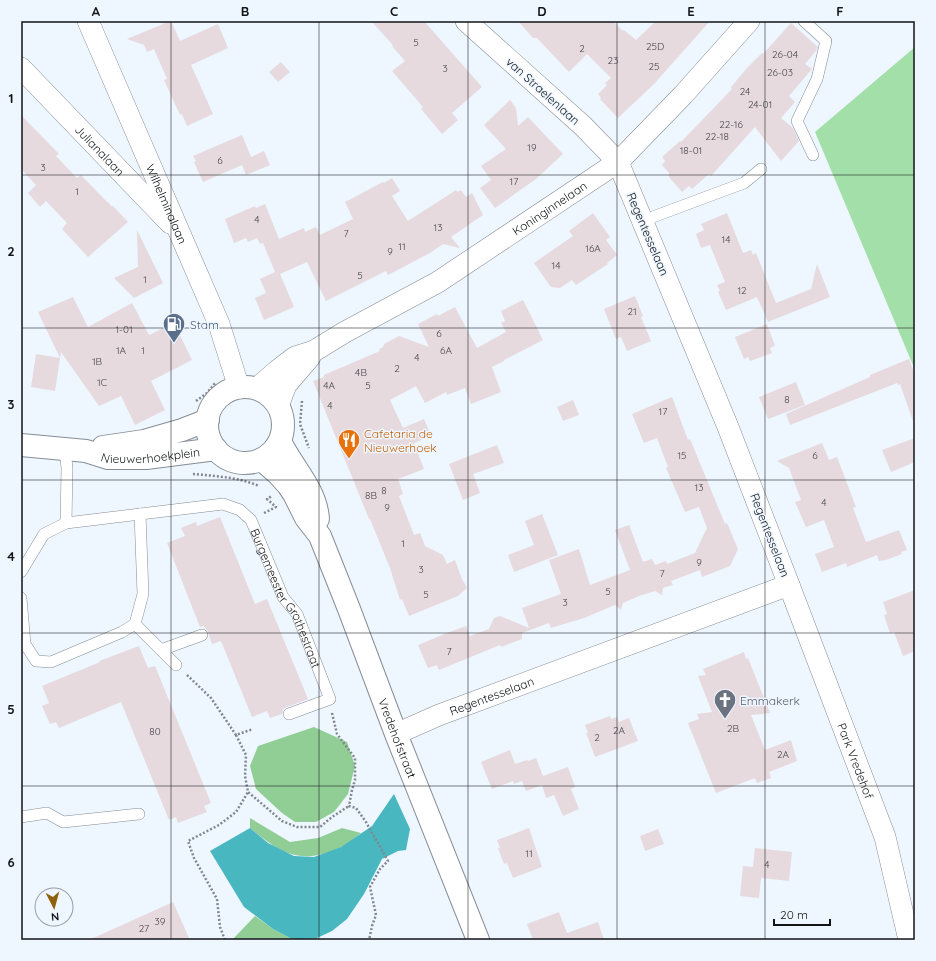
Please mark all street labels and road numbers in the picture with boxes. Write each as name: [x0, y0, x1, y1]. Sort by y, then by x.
street label: van Straelenlaan: [503, 54, 583, 128]
street label: Julianalaan: [72, 122, 128, 179]
street label: Wilhelminalaan: [143, 161, 191, 246]
street label: Koninginnelaan: [509, 178, 589, 238]
street label: Regentesselaan: [624, 190, 672, 278]
street label: Nieuwerhoekplein: [99, 444, 201, 466]
street label: Regentesselaan: [747, 491, 793, 579]
street label: Burgemeester Grothestraat: [248, 526, 325, 670]
street label: Regentesselaan: [447, 673, 536, 718]
street label: Vredehofstraat: [376, 696, 420, 780]
street label: Park Vredehof: [835, 721, 877, 801]

